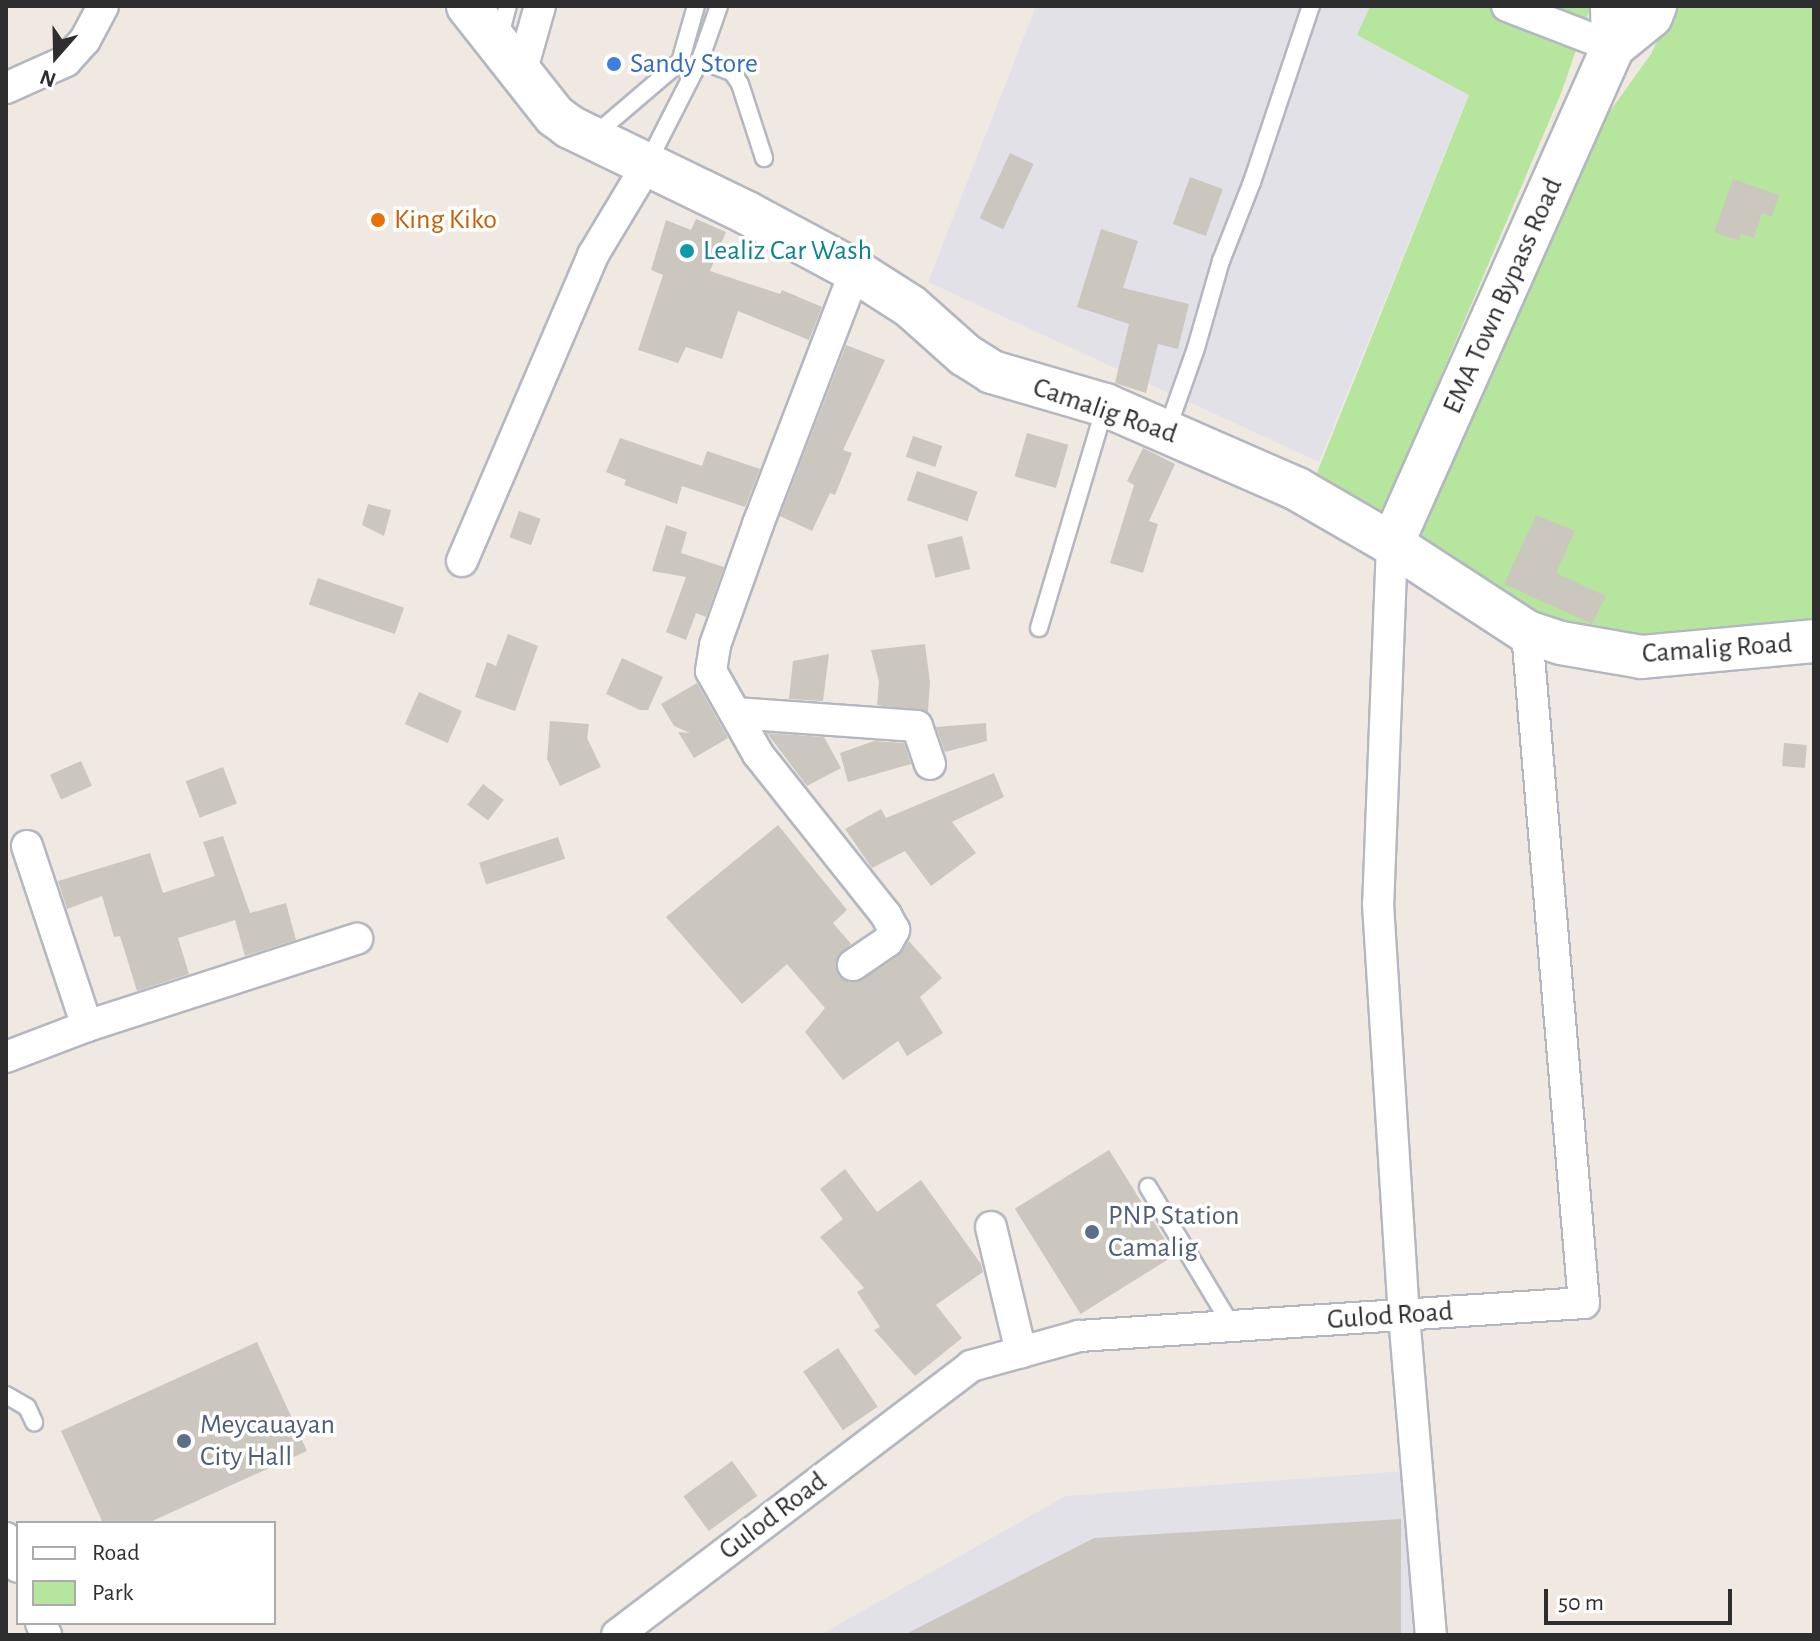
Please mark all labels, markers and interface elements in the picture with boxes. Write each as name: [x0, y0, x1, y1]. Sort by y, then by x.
north arrow: [16, 16, 96, 96]
place label: Sandy Store: [630, 47, 758, 81]
marker: Sandy Store: [605, 55, 623, 73]
text: N: [37, 66, 59, 92]
street label: EMA Town Bypass Road: [1436, 173, 1570, 419]
place label: King Kiko: [394, 203, 497, 237]
marker: King Kiko: [369, 211, 387, 229]
place label: Lealiz Car Wash: [703, 234, 872, 268]
marker: Lealiz Car Wash: [678, 242, 696, 260]
street label: Camalig Road: [1029, 371, 1181, 451]
street label: Camalig Road: [1641, 627, 1793, 671]
place label: PNP Station Camalig: [1108, 1199, 1240, 1265]
marker: PNP Station Camalig: [1083, 1223, 1101, 1241]
street label: Gulod Road: [1326, 1295, 1454, 1337]
place label: Meycauayan City Hall: [200, 1408, 335, 1474]
marker: Meycauayan City Hall: [175, 1432, 193, 1450]
street label: Gulod Road: [713, 1465, 833, 1567]
legend: [16, 1521, 276, 1625]
text: Road: [92, 1541, 140, 1565]
scale bar: [1548, 1573, 1736, 1623]
text: Park: [92, 1581, 133, 1605]
text: 50 m: [1558, 1591, 1604, 1615]

